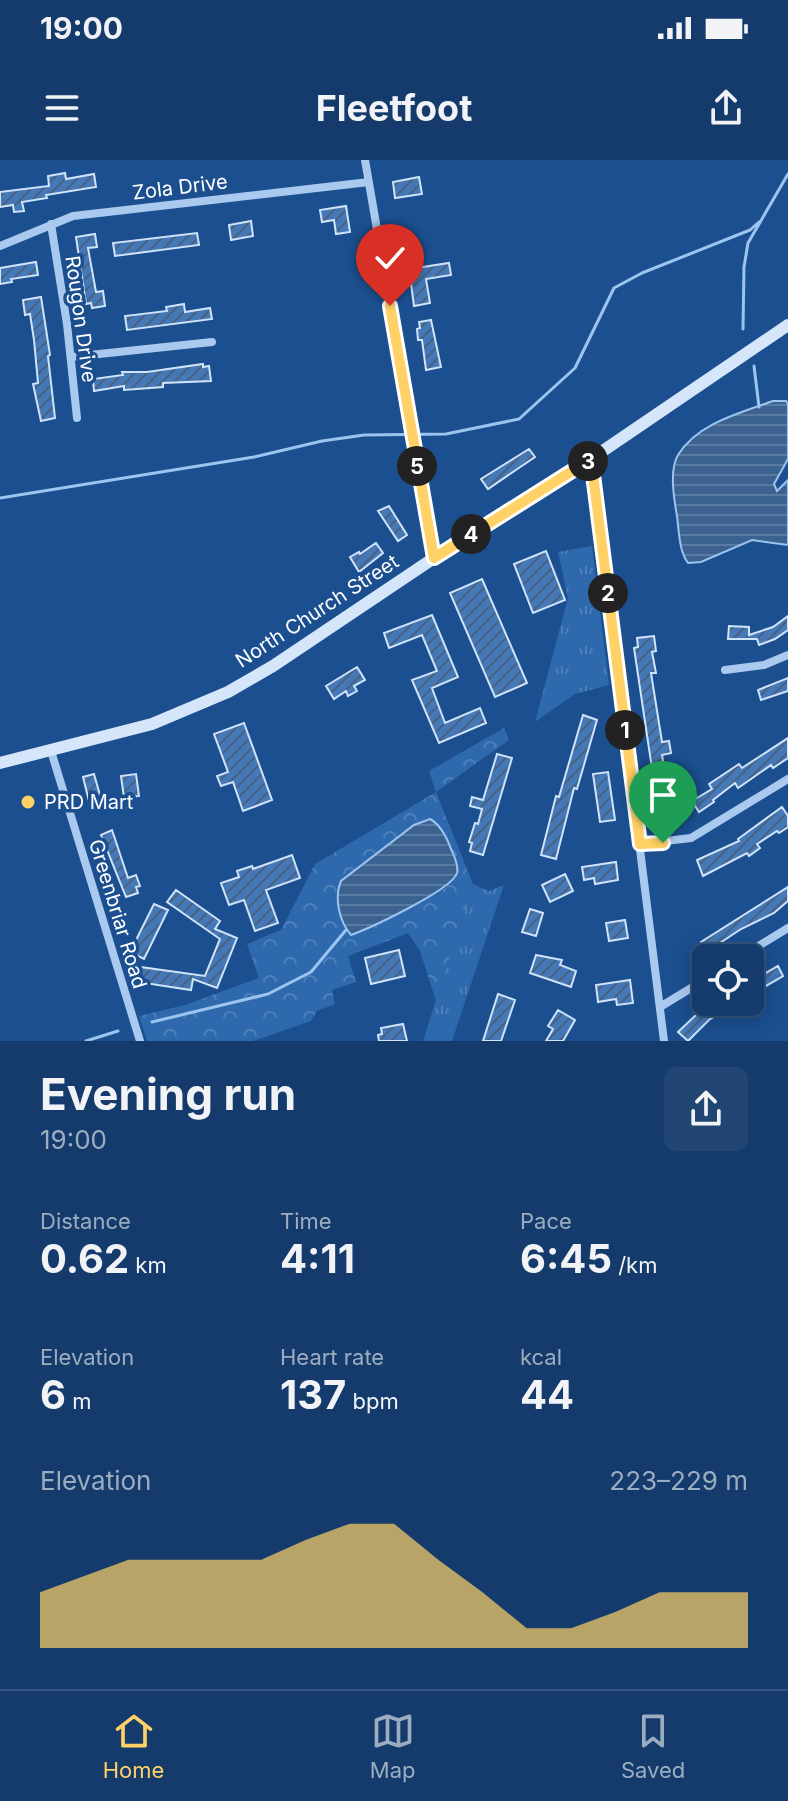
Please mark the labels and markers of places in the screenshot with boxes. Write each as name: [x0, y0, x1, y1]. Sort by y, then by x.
pin: [356, 224, 424, 306]
pin: 3: [568, 441, 608, 481]
pin: 5: [397, 446, 437, 486]
pin: 4: [451, 514, 491, 554]
pin: 2: [588, 573, 628, 613]
pin: 1: [605, 710, 645, 750]
pin: [629, 761, 697, 843]
place label: PRD Mart: [44, 790, 134, 814]
marker: PRD Mart: [19, 793, 37, 811]

